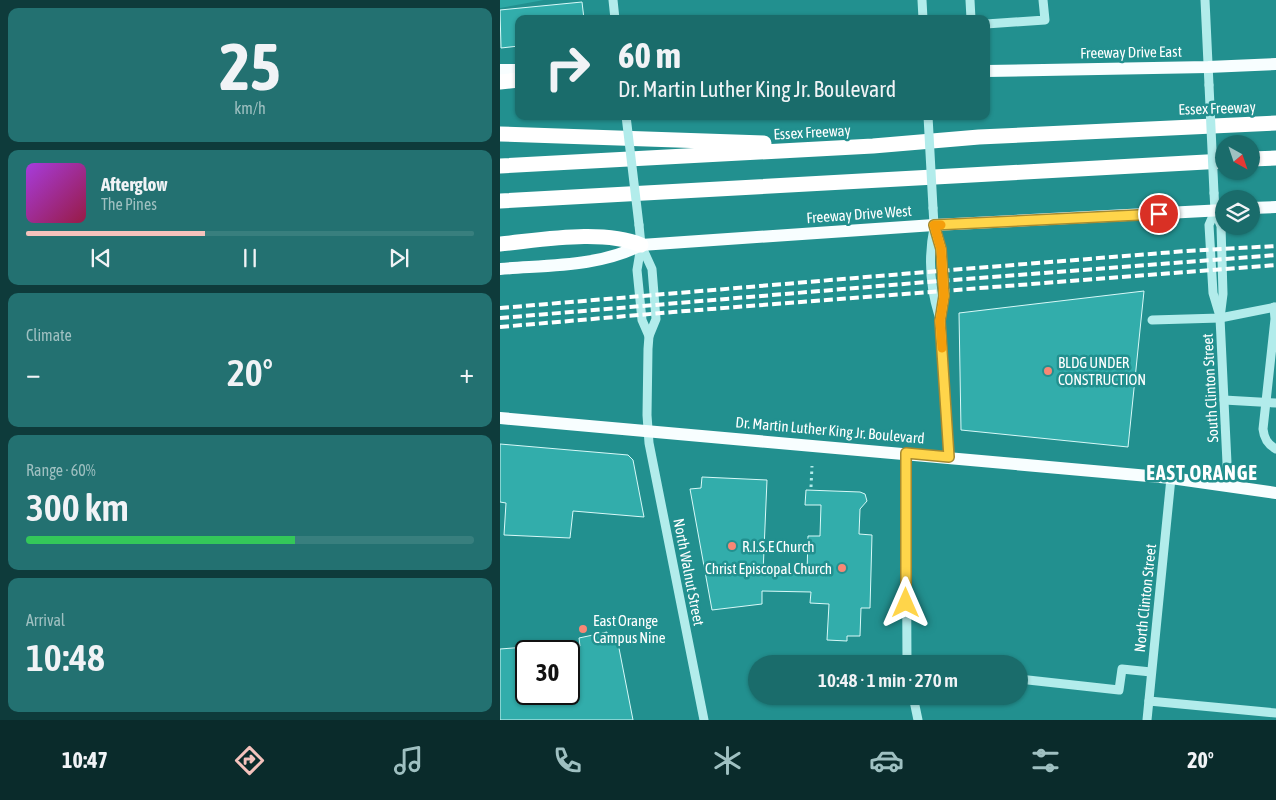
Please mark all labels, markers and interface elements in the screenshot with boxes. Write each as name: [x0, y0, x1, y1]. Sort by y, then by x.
text: 25: [219, 29, 281, 104]
icon: right: [535, 35, 600, 100]
text: 60 m: [618, 35, 681, 75]
street label: Freeway Drive East: [1080, 43, 1182, 61]
text: Dr. Martin Luther King Jr. Boulevard: [618, 76, 896, 102]
street label: Essex Freeway: [1178, 98, 1256, 118]
text: km/h: [234, 99, 266, 117]
street label: Essex Freeway: [773, 121, 851, 143]
north arrow: [1215, 135, 1260, 180]
map controls: [1215, 135, 1260, 235]
text: Afterglow: [101, 173, 168, 195]
button: layers: [1215, 190, 1260, 235]
pin: [1138, 193, 1180, 235]
text: The Pines: [101, 195, 157, 213]
icon: arrive: [1145, 200, 1173, 228]
street label: Freeway Drive West: [806, 202, 912, 226]
icon: previous: [87, 244, 115, 272]
icon: pause: [236, 244, 264, 272]
icon: next: [385, 244, 413, 272]
text: Climate: [26, 326, 72, 344]
street label: South Clinton Street: [1199, 333, 1221, 443]
text: 20°: [227, 351, 273, 394]
place label: BLDG UNDER CONSTRUCTION: [1058, 354, 1146, 388]
text: −: [26, 357, 41, 389]
text: +: [459, 357, 474, 389]
marker: BLDG UNDER CONSTRUCTION: [1042, 365, 1054, 377]
street label: Dr. Martin Luther King Jr. Boulevard: [735, 413, 925, 447]
text: Range · 60%: [26, 461, 96, 479]
district label: EAST ORANGE: [1146, 461, 1258, 484]
text: 300 km: [26, 486, 129, 529]
street label: North Walnut Street: [670, 517, 708, 627]
place label: R.I.S.E Church: [742, 538, 815, 555]
marker: R.I.S.E Church: [726, 540, 738, 552]
street label: North Clinton Street: [1131, 543, 1159, 653]
place label: Christ Episcopal Church: [705, 560, 832, 577]
marker: Christ Episcopal Church: [836, 562, 848, 574]
position arrow: [879, 576, 931, 628]
text: Arrival: [26, 611, 65, 629]
place label: East Orange Campus Nine: [593, 612, 666, 646]
marker: East Orange Campus Nine: [577, 623, 589, 635]
text: 10:48: [26, 636, 105, 679]
speed limit sign: 30: [515, 640, 580, 705]
text: 10:48 · 1 min · 270 m: [818, 669, 958, 691]
icon: directions: [232, 743, 267, 778]
icon: music: [391, 743, 426, 778]
icon: phone: [550, 743, 585, 778]
icon: climate: [710, 743, 745, 778]
icon: car: [869, 743, 904, 778]
icon: filters: [1028, 743, 1063, 778]
text: 10:47: [62, 747, 108, 773]
text: 20°: [1187, 747, 1214, 773]

